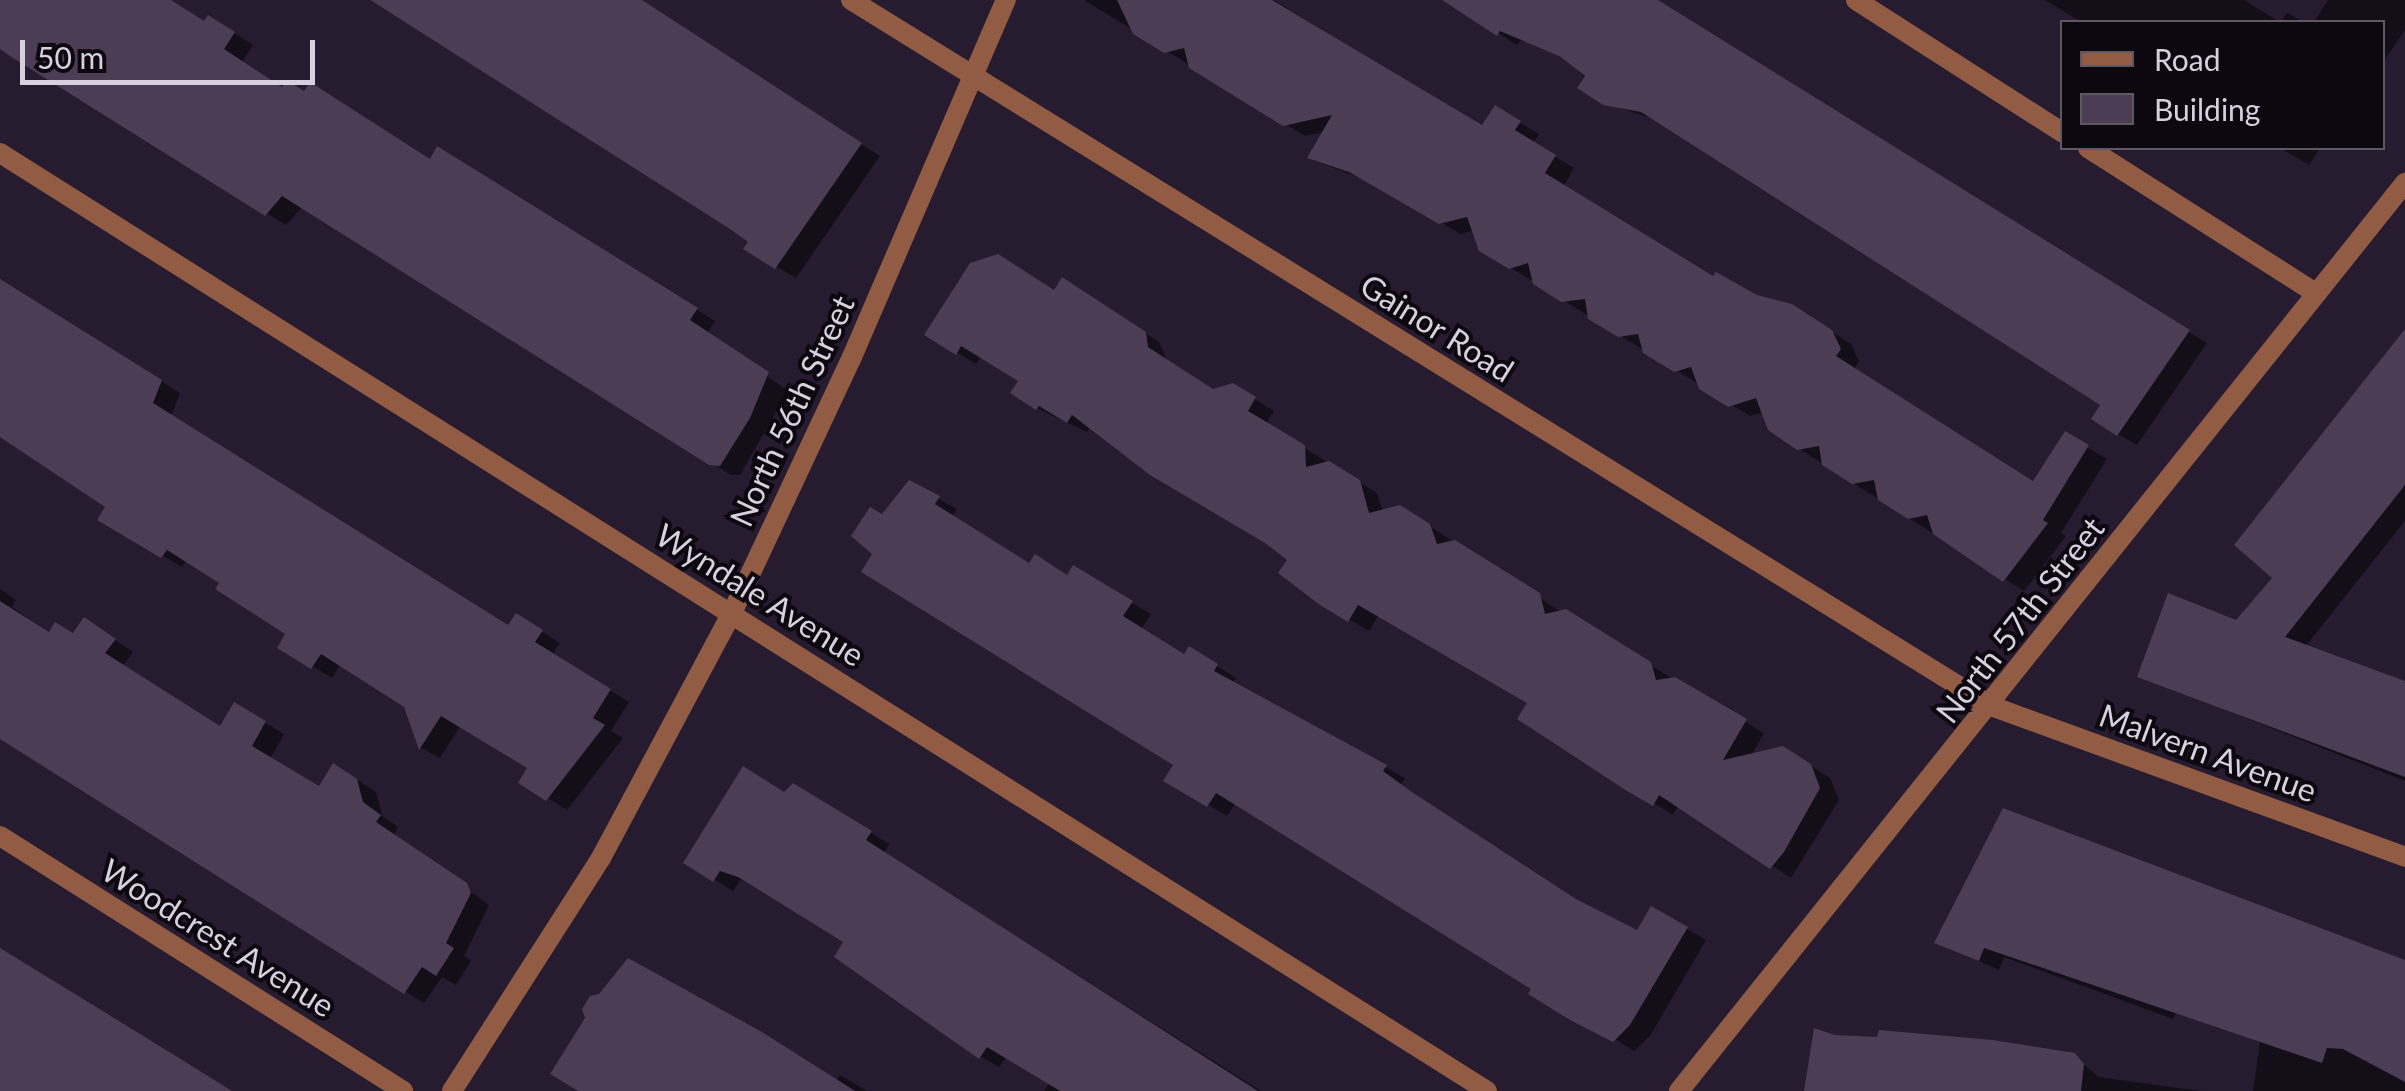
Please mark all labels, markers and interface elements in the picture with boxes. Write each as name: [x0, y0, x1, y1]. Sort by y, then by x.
scale bar: [25, 20, 320, 82]
legend: [2060, 20, 2385, 150]
text: 50 m: [37, 39, 104, 75]
text: Road: [2154, 41, 2221, 77]
text: Building: [2154, 91, 2260, 127]
street label: Gainor Road: [1353, 266, 1521, 390]
street label: North 56th Street: [722, 290, 862, 532]
street label: North 57th Street: [1928, 510, 2112, 730]
street label: Wyndale Avenue: [648, 515, 872, 675]
street label: Malvern Avenue: [2094, 696, 2322, 810]
street label: Woodcrest Avenue: [94, 851, 342, 1025]

